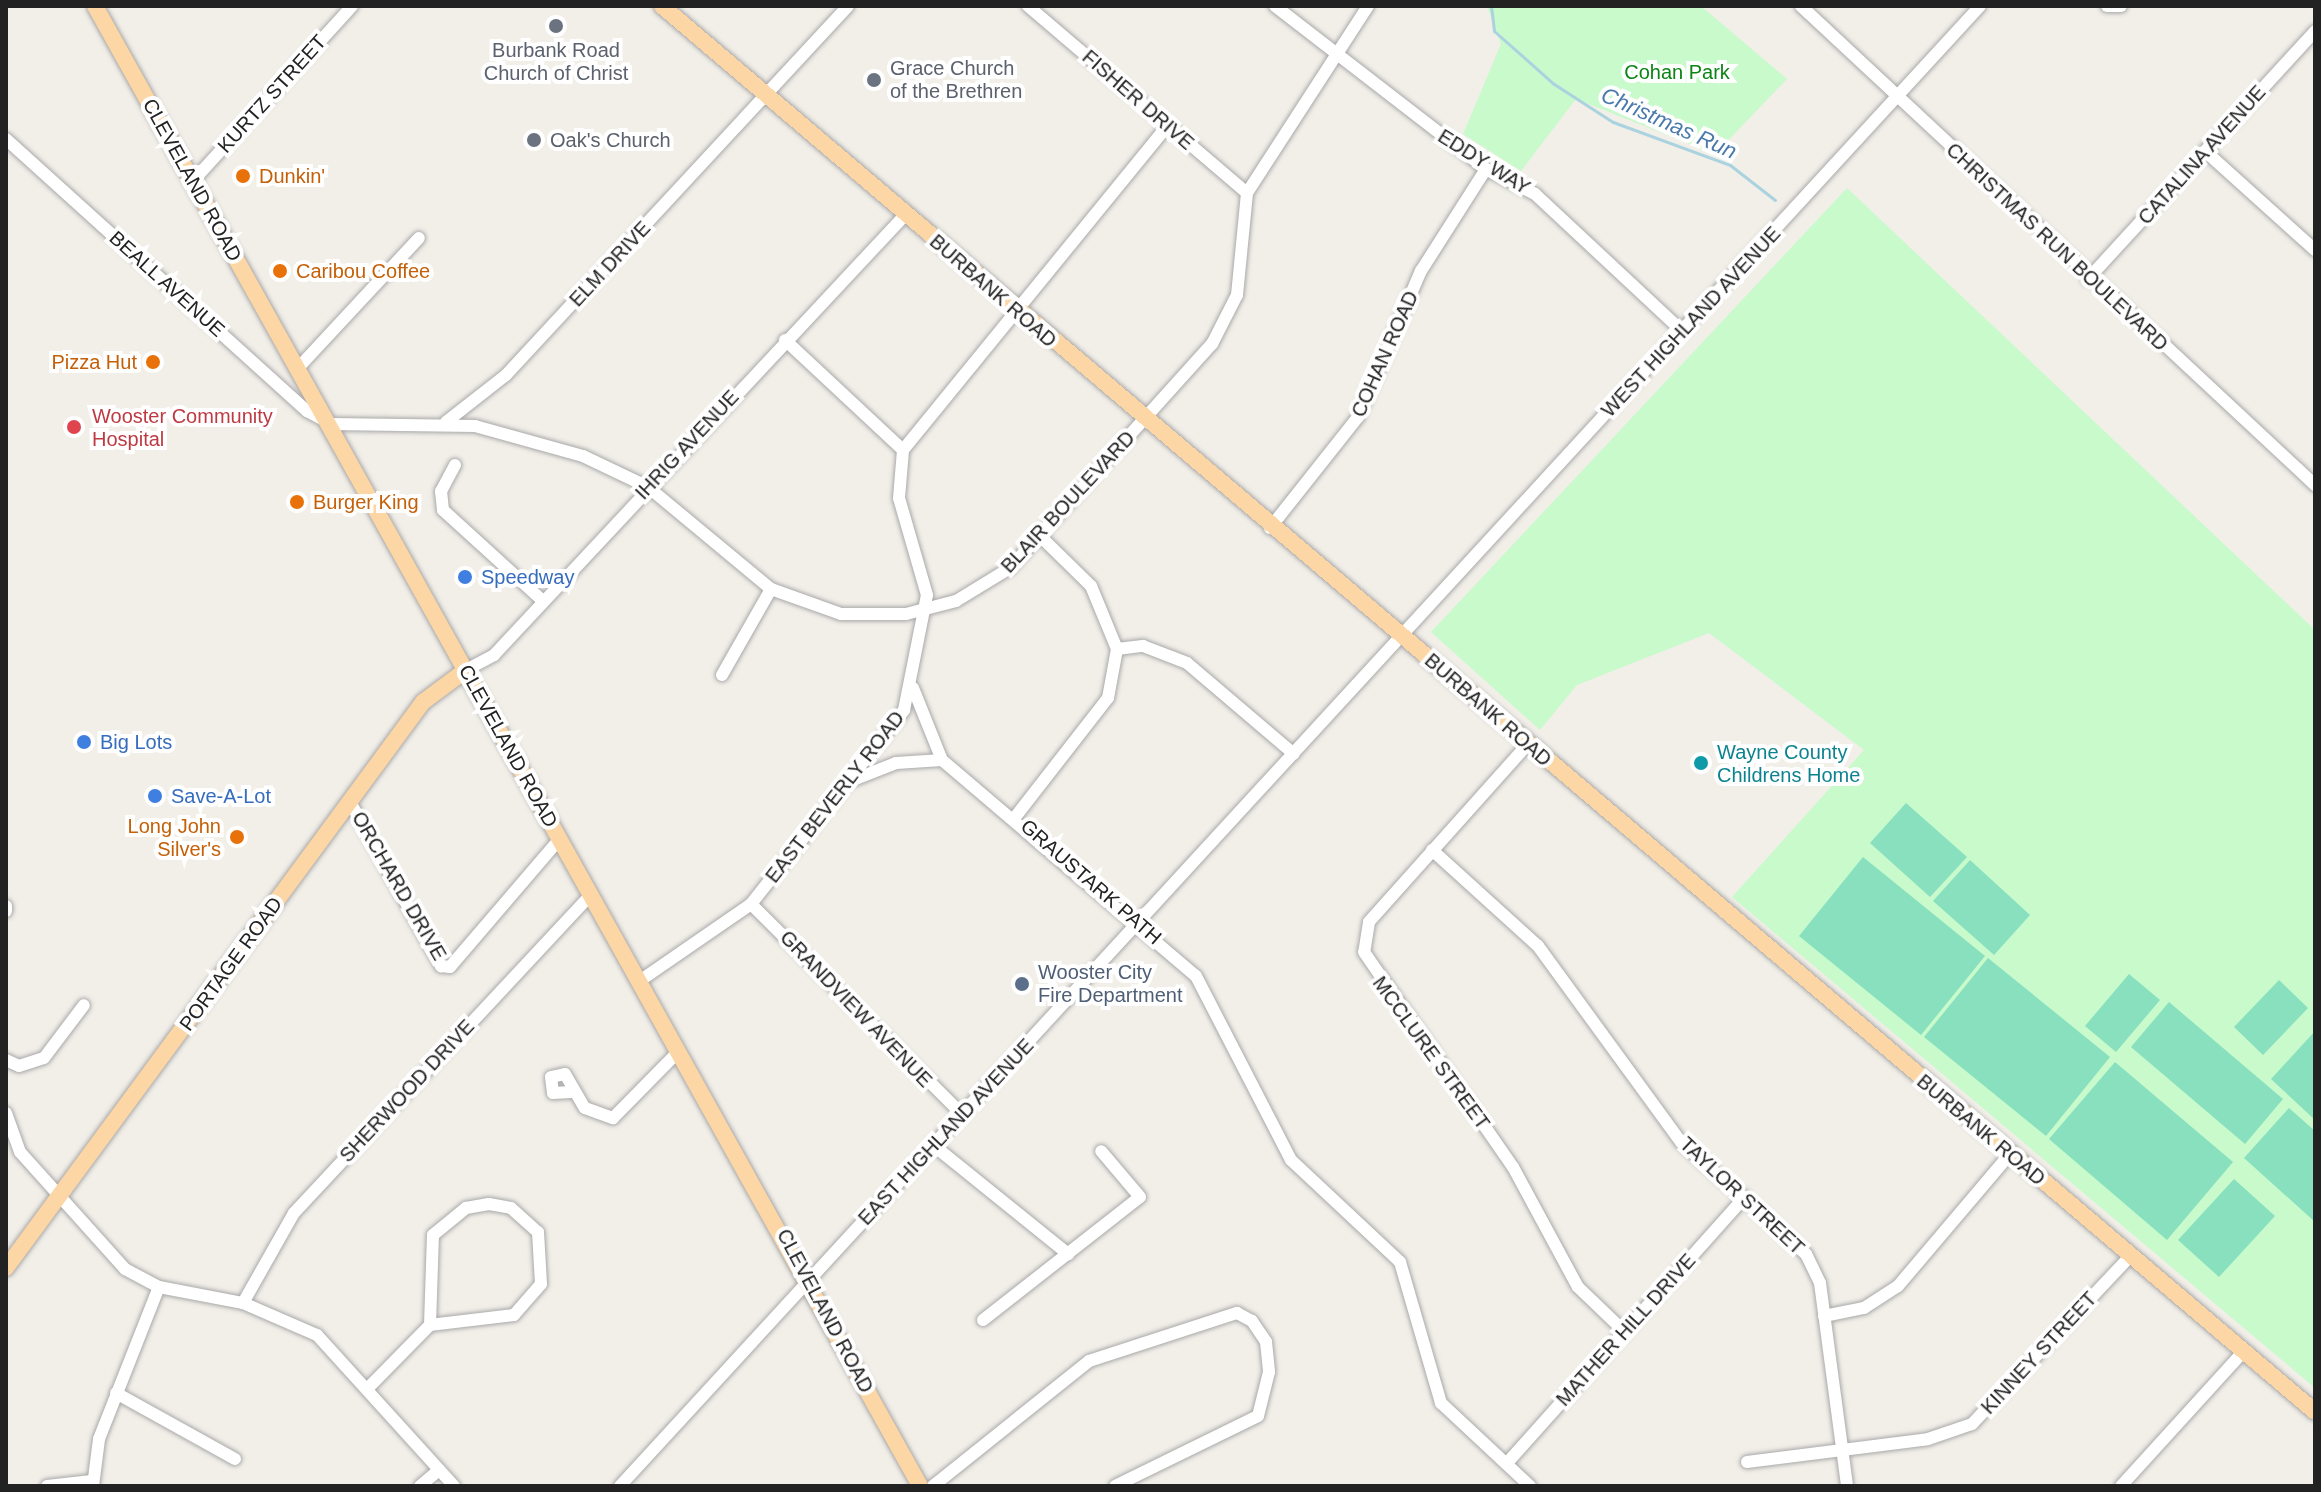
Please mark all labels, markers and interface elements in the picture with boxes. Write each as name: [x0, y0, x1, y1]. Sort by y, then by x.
marker: Burbank Road Church of Christ: [547, 17, 565, 35]
street label: KURTZ STREET: [213, 30, 331, 158]
place label: Burbank Road Church of Christ: [484, 38, 628, 85]
street label: FISHER DRIVE: [1077, 45, 1199, 155]
place label: Grace Church of the Brethren: [890, 56, 1022, 103]
park label: Cohan Park: [1624, 60, 1730, 84]
marker: Grace Church of the Brethren: [865, 71, 883, 89]
street label: CATALINA AVENUE: [2132, 80, 2272, 230]
water label: Christmas Run: [1597, 81, 1741, 165]
street label: CLEVELAND ROAD: [137, 94, 247, 266]
street label: EDDY WAY: [1433, 124, 1535, 200]
place label: Oak's Church: [550, 128, 671, 152]
marker: Oak's Church: [525, 131, 543, 149]
street label: CHRISTMAS RUN BOULEVARD: [1941, 138, 2173, 356]
place label: Dunkin': [259, 164, 325, 188]
marker: Dunkin': [234, 167, 252, 185]
street label: ELM DRIVE: [564, 216, 656, 312]
street label: WEST HIGHLAND AVENUE: [1596, 221, 1786, 423]
street label: BEALL AVENUE: [104, 225, 230, 343]
street label: BURBANK ROAD: [925, 229, 1061, 353]
place label: Caribou Coffee: [296, 259, 430, 283]
marker: Caribou Coffee: [271, 262, 289, 280]
street label: COHAN ROAD: [1346, 287, 1424, 421]
place label: Pizza Hut: [51, 350, 137, 374]
marker: Pizza Hut: [144, 353, 162, 371]
street label: IHRIG AVENUE: [630, 385, 744, 505]
place label: Wooster Community Hospital: [92, 404, 273, 451]
marker: Wooster Community Hospital: [63, 416, 85, 438]
street label: BLAIR BOULEVARD: [996, 426, 1140, 578]
place label: Burger King: [313, 490, 419, 514]
marker: Burger King: [288, 493, 306, 511]
place label: Speedway: [481, 565, 574, 589]
marker: Speedway: [456, 568, 474, 586]
street label: BURBANK ROAD: [1420, 648, 1556, 772]
street label: CLEVELAND ROAD: [453, 660, 563, 832]
street label: EAST BEVERLY ROAD: [760, 706, 910, 888]
place label: Big Lots: [100, 730, 172, 754]
marker: Big Lots: [75, 733, 93, 751]
place label: Wayne County Childrens Home: [1717, 740, 1860, 787]
marker: Wayne County Childrens Home: [1692, 754, 1710, 772]
place label: Save-A-Lot: [171, 784, 271, 808]
marker: Save-A-Lot: [146, 787, 164, 805]
street label: ORCHARD DRIVE: [347, 807, 451, 965]
place label: Long John Silver's: [128, 814, 221, 861]
street label: GRAUSTARK PATH: [1016, 814, 1166, 950]
marker: Long John Silver's: [228, 828, 246, 846]
street label: PORTAGE ROAD: [174, 893, 288, 1035]
street label: GRANDVIEW AVENUE: [775, 925, 937, 1093]
place label: Wooster City Fire Department: [1038, 960, 1182, 1007]
street label: MCCLURE STREET: [1367, 972, 1495, 1134]
marker: Wooster City Fire Department: [1013, 975, 1031, 993]
street label: SHERWOOD DRIVE: [335, 1015, 479, 1167]
street label: EAST HIGHLAND AVENUE: [853, 1033, 1039, 1231]
street label: BURBANK ROAD: [1912, 1069, 2050, 1191]
street label: TAYLOR STREET: [1675, 1132, 1809, 1260]
street label: CLEVELAND ROAD: [772, 1225, 878, 1397]
street label: MATHER HILL DRIVE: [1551, 1249, 1701, 1411]
street label: KINNEY STREET: [1976, 1287, 2102, 1419]

